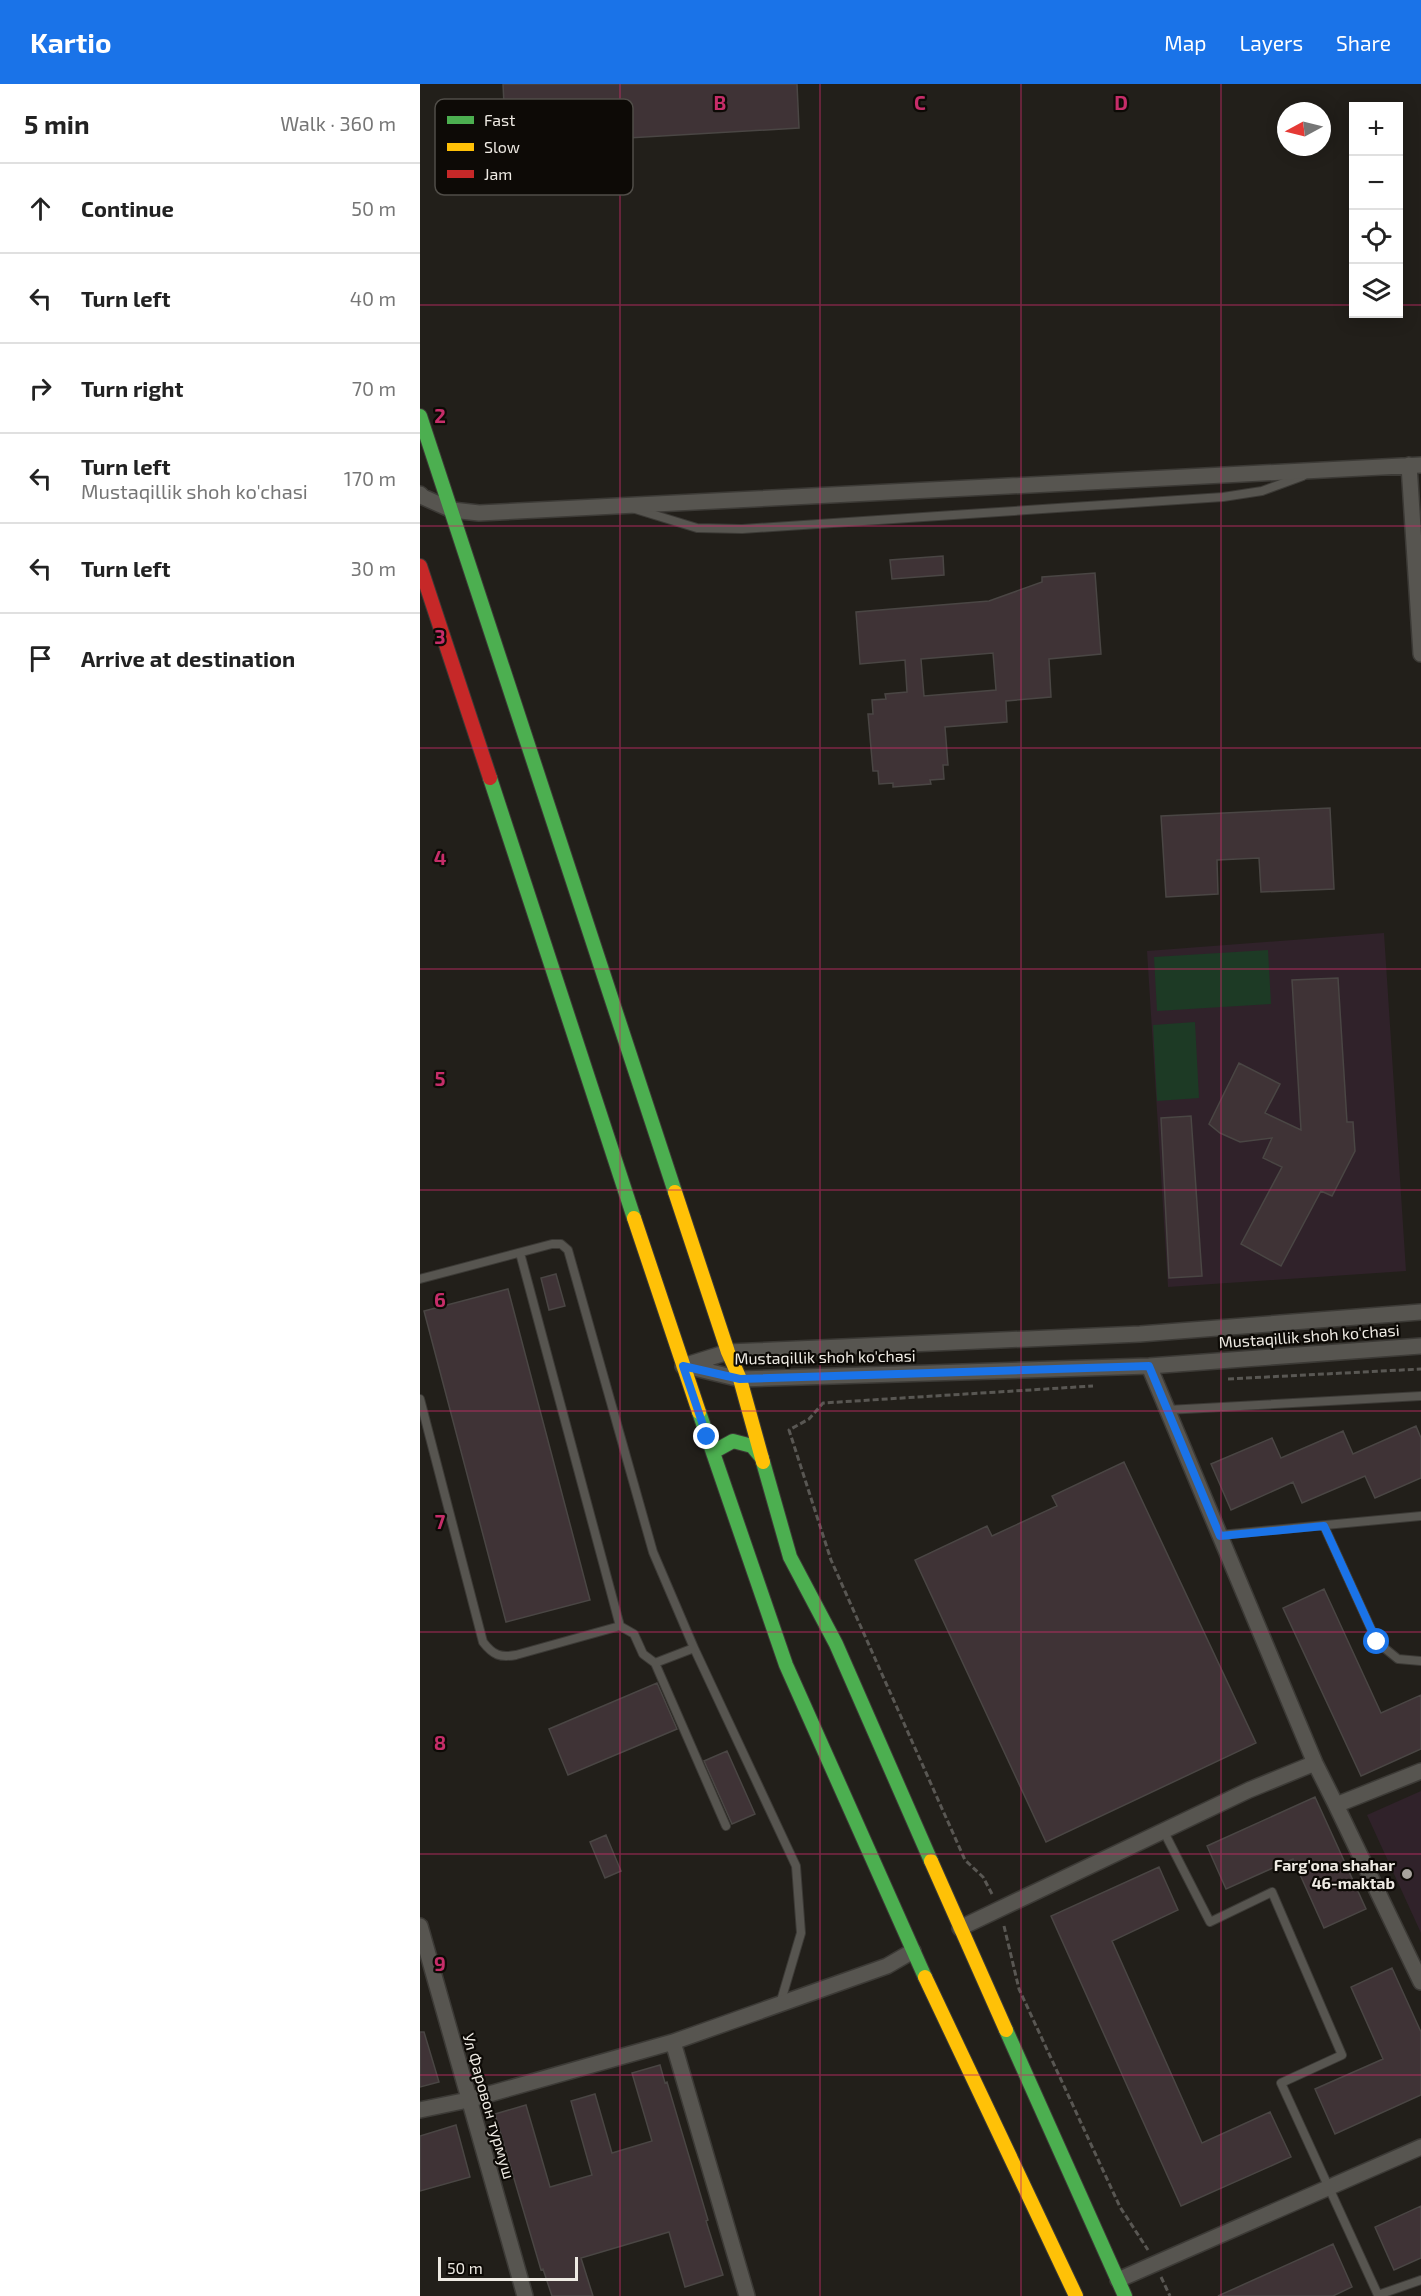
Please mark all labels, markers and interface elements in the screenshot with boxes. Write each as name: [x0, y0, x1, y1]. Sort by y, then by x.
text: Kartio: [30, 25, 111, 59]
text: Map: [1164, 30, 1206, 55]
text: Layers: [1239, 30, 1303, 55]
text: Share: [1336, 30, 1391, 55]
text: B: [714, 90, 726, 114]
text: C: [914, 90, 926, 114]
text: D: [1114, 90, 1128, 114]
legend: [435, 99, 633, 195]
north arrow: [1277, 102, 1331, 156]
map controls: [1349, 102, 1403, 318]
button: +: [1349, 102, 1403, 156]
text: 5 min: [24, 108, 90, 139]
text: Fast: [484, 110, 515, 129]
text: Walk · 360 m: [280, 111, 396, 135]
text: Slow: [484, 137, 520, 156]
button: −: [1349, 156, 1403, 210]
text: Jam: [484, 164, 512, 183]
icon: ahead: [24, 192, 57, 225]
text: Continue: [81, 195, 174, 221]
text: 50 m: [351, 196, 396, 220]
button: locate: [1349, 210, 1403, 264]
button: layers: [1349, 264, 1403, 318]
icon: left: [24, 282, 57, 315]
text: Turn left: [81, 285, 170, 311]
text: 40 m: [350, 286, 396, 310]
icon: right: [24, 372, 57, 405]
text: Turn right: [81, 375, 183, 401]
text: 70 m: [352, 376, 396, 400]
text: 2: [434, 403, 446, 427]
text: Turn left: [81, 453, 170, 479]
icon: left: [24, 462, 57, 495]
text: 170 m: [344, 466, 396, 490]
text: Mustaqillik shoh ko'chasi: [81, 479, 308, 503]
icon: left: [24, 552, 57, 585]
text: Turn left: [81, 555, 170, 581]
text: 30 m: [351, 556, 396, 580]
text: 3: [434, 624, 446, 648]
icon: arrive: [24, 642, 57, 675]
text: Arrive at destination: [81, 645, 295, 671]
text: 4: [434, 845, 447, 869]
text: 5: [434, 1066, 446, 1090]
text: 6: [434, 1287, 446, 1311]
street label: Mustaqillik shoh ko'chasi: [1218, 1320, 1400, 1351]
street label: Mustaqillik shoh ko'chasi: [734, 1345, 916, 1368]
route end: [693, 1423, 719, 1449]
text: 7: [435, 1509, 446, 1533]
route start: [1363, 1628, 1389, 1654]
text: 8: [434, 1730, 446, 1754]
place label: Farg'ona shahar 46-maktab: [1274, 1855, 1395, 1892]
marker: Farg'ona shahar 46-maktab: [1400, 1867, 1414, 1881]
text: 9: [434, 1951, 446, 1975]
street label: Ул Фаровон турмуш: [459, 2031, 519, 2181]
scale bar: [438, 2254, 578, 2282]
text: 50 m: [447, 2258, 483, 2277]

